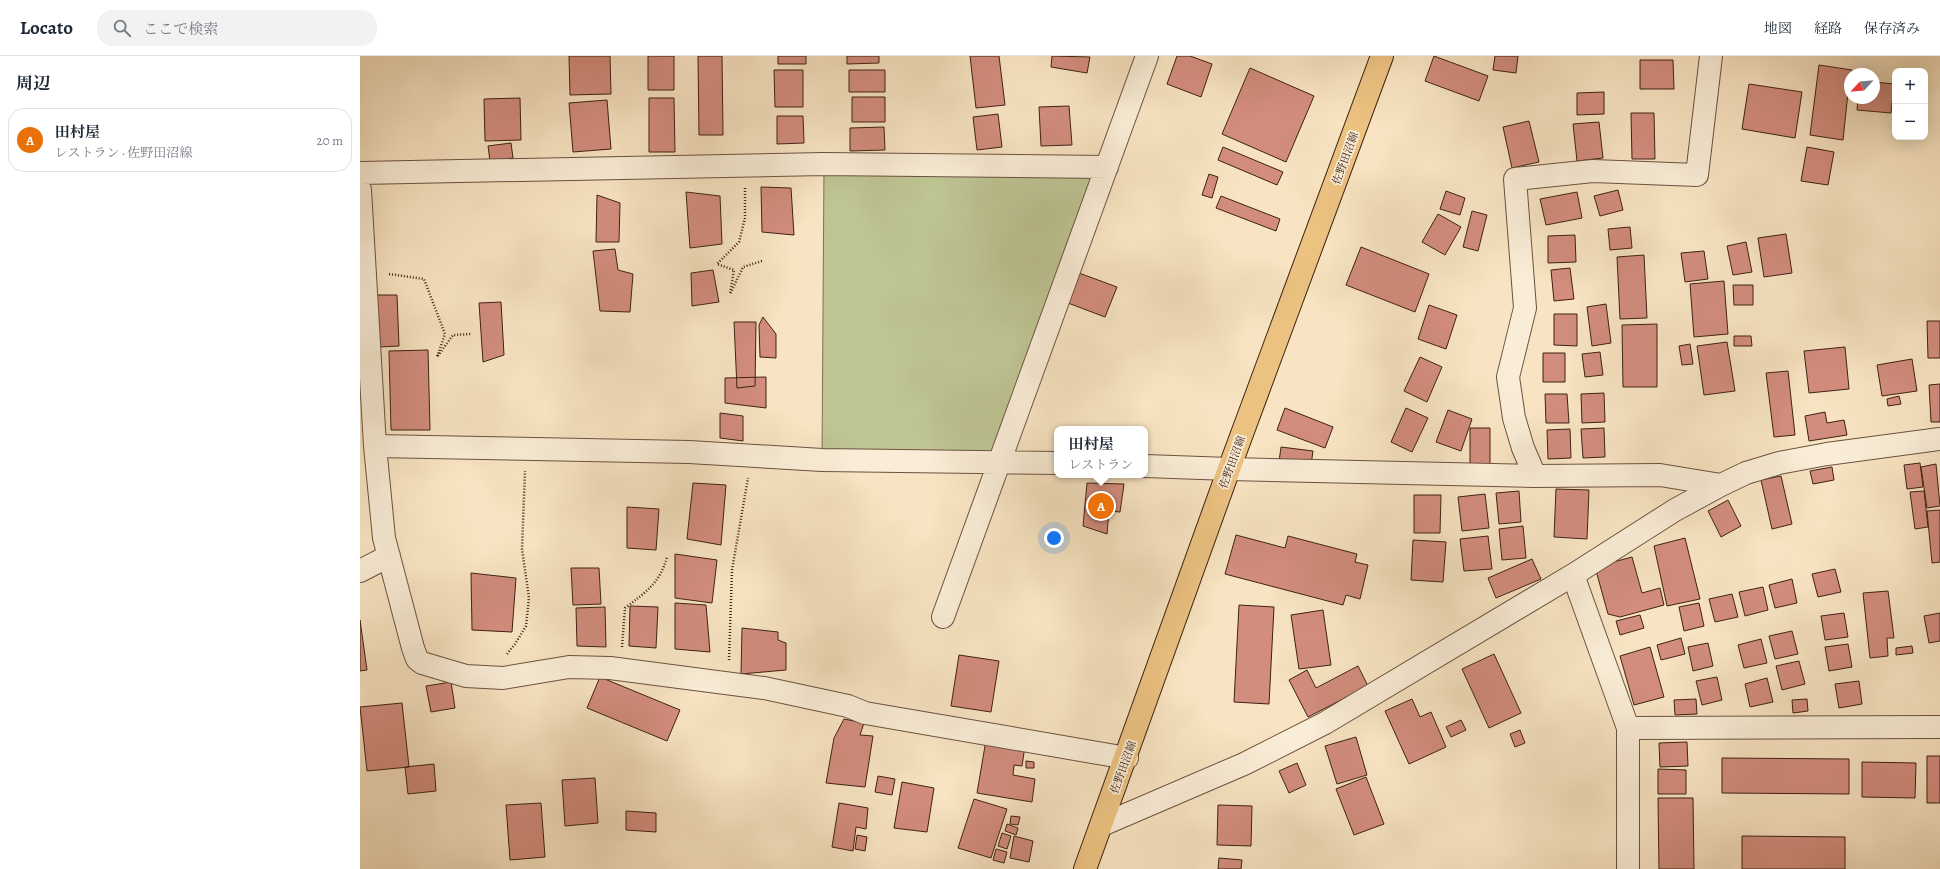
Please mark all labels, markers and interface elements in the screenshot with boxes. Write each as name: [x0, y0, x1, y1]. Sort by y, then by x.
search box: [97, 10, 377, 46]
text: Locato: [20, 15, 73, 41]
icon: search: [111, 17, 133, 39]
text: ここで検索: [143, 19, 218, 39]
text: 地図: [1764, 19, 1792, 38]
text: 経路: [1814, 19, 1842, 38]
text: 保存済み: [1864, 19, 1920, 38]
north arrow: [1844, 68, 1880, 104]
map controls: [1892, 68, 1928, 140]
button: +: [1892, 68, 1928, 104]
text: 周辺: [16, 72, 50, 95]
button: −: [1892, 104, 1928, 140]
text: 田村屋: [55, 122, 100, 142]
street label: 佐野田沼線: [1329, 130, 1362, 187]
text: A: [26, 132, 34, 149]
text: 20 m: [317, 132, 343, 149]
text: レストラン · 佐野田沼線: [55, 144, 192, 161]
popup: [1054, 426, 1148, 478]
text: 田村屋: [1069, 434, 1114, 454]
street label: 佐野田沼線: [1216, 434, 1249, 491]
text: レストラン: [1069, 456, 1133, 473]
pin: A: [1088, 491, 1114, 521]
your location: [1044, 528, 1064, 548]
street label: 佐野田沼線: [1107, 739, 1140, 796]

